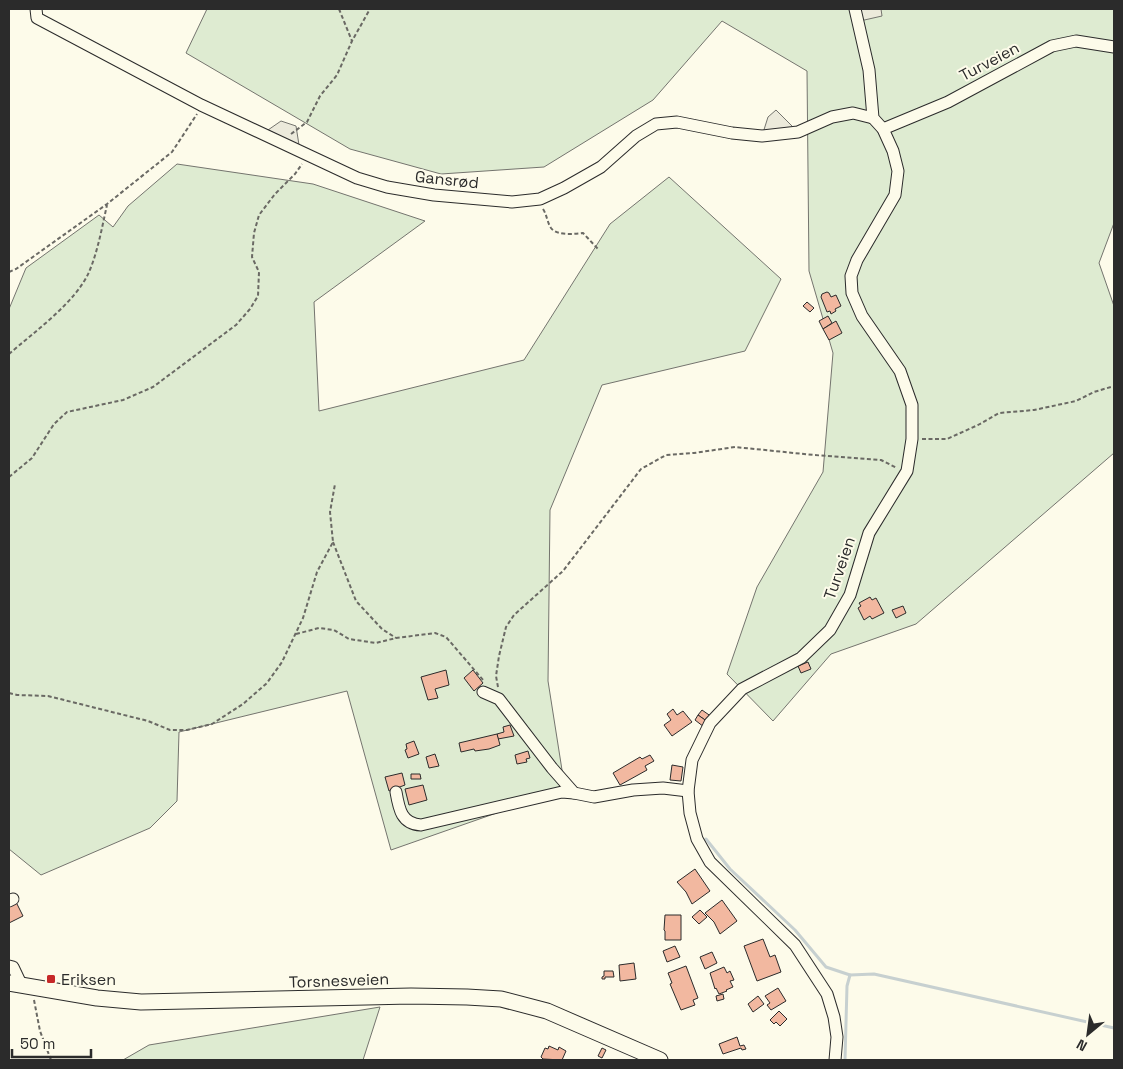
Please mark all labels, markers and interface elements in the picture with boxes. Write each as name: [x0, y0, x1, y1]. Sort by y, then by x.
street label: Turveien: [956, 37, 1023, 86]
street label: Gansrød: [414, 166, 480, 193]
street label: Turveien: [819, 534, 860, 602]
street label: Torsnesveien: [288, 968, 390, 993]
place label: Eriksen: [61, 969, 116, 990]
marker: Eriksen: [45, 973, 57, 985]
north arrow: [1063, 1009, 1113, 1059]
scale bar: [12, 1026, 91, 1058]
text: 50 m: [20, 1034, 55, 1053]
text: N: [1073, 1035, 1090, 1056]

